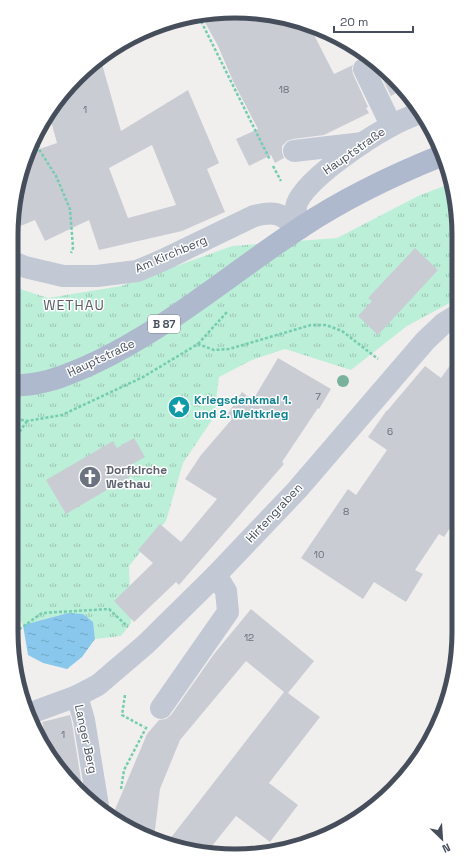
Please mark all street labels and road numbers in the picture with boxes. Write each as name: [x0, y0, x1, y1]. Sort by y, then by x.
street label: Hauptstraße: [320, 124, 388, 178]
street label: Am Kirchberg: [132, 232, 210, 276]
road number: B 87: [148, 315, 180, 333]
street label: Hauptstraße: [65, 335, 137, 381]
street label: Hirtengraben: [242, 480, 306, 546]
street label: Langer Berg: [71, 703, 101, 775]

